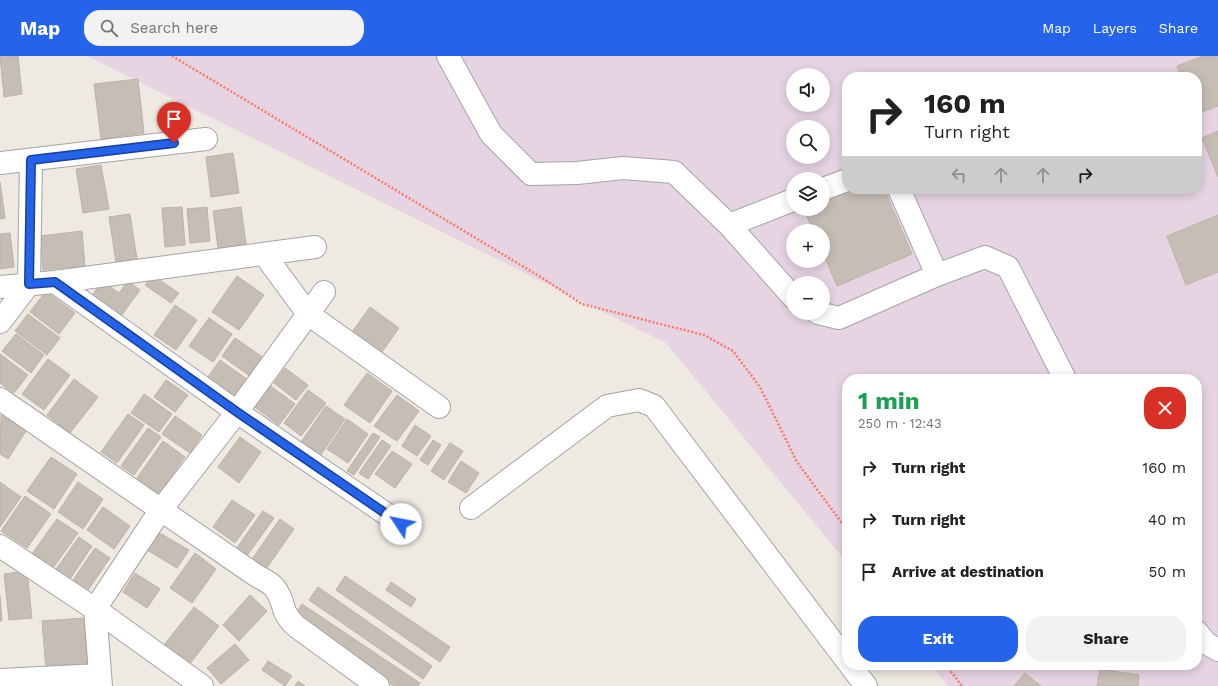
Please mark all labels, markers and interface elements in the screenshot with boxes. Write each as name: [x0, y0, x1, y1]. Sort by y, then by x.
search box: [84, 10, 364, 46]
text: Map: [20, 17, 60, 40]
icon: search: [98, 17, 120, 39]
text: Search here: [130, 19, 218, 37]
text: Map: [1042, 20, 1071, 36]
text: Layers: [1093, 20, 1137, 36]
text: Share: [1159, 20, 1198, 36]
map controls: [786, 68, 830, 320]
button: sound: [786, 68, 830, 112]
text: 160 m: [924, 87, 1006, 120]
icon: right: [858, 88, 910, 140]
pin: [157, 102, 191, 143]
icon: arrive: [163, 108, 185, 130]
button: search: [786, 120, 830, 164]
text: Turn right: [924, 121, 1010, 142]
icon: left: [948, 164, 970, 186]
icon: ahead: [990, 164, 1012, 186]
icon: ahead: [1032, 164, 1054, 186]
icon: right: [1074, 164, 1096, 186]
button: layers: [786, 172, 830, 216]
button: +: [786, 224, 830, 268]
button: −: [786, 276, 830, 320]
text: 1 min: [858, 387, 920, 415]
button: close: [1144, 387, 1186, 429]
text: 250 m · 12:43: [858, 416, 942, 431]
icon: right: [858, 457, 880, 479]
text: Turn right: [892, 459, 965, 477]
text: 160 m: [1142, 459, 1186, 477]
position arrow: [380, 503, 422, 545]
icon: right: [858, 509, 880, 531]
text: Turn right: [892, 511, 965, 529]
text: 40 m: [1148, 511, 1186, 529]
icon: arrive: [858, 561, 880, 583]
text: Arrive at destination: [892, 563, 1044, 581]
text: 50 m: [1149, 563, 1186, 581]
button: Exit: [858, 616, 1018, 662]
button: Share: [1026, 616, 1186, 662]

